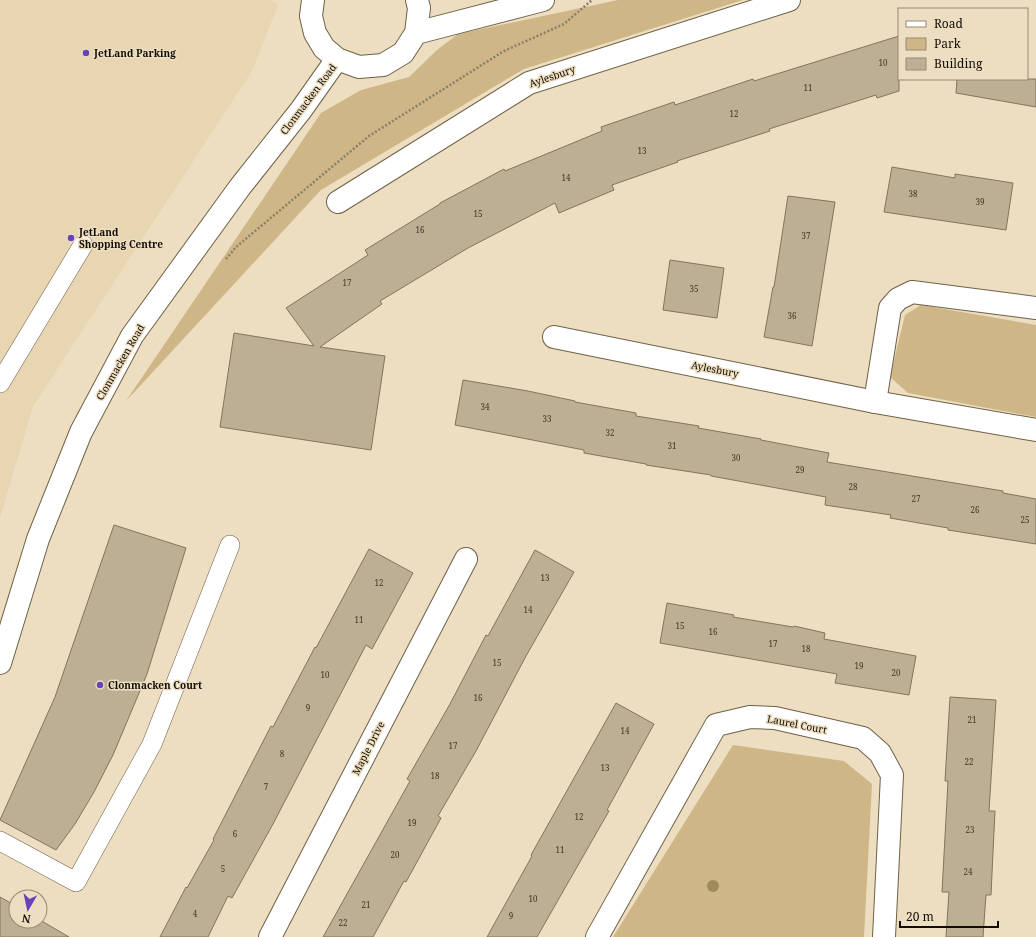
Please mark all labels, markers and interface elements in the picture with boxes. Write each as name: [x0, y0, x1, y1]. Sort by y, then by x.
legend: [898, 8, 1028, 80]
text: Road: [934, 15, 964, 32]
text: Park: [934, 35, 962, 52]
place label: JetLand Parking: [93, 46, 176, 60]
marker: JetLand Parking: [81, 48, 91, 58]
text: Building: [934, 55, 983, 72]
house number: 10: [879, 57, 888, 68]
street label: Clonmacken Road: [277, 61, 339, 137]
street label: Aylesbury: [527, 61, 577, 90]
house number: 11: [804, 82, 812, 93]
house number: 12: [730, 108, 738, 119]
house number: 13: [638, 145, 647, 156]
house number: 14: [562, 172, 571, 183]
house number: 38: [909, 188, 918, 199]
house number: 39: [976, 196, 984, 207]
house number: 15: [474, 208, 482, 219]
house number: 16: [416, 224, 425, 235]
place label: JetLand Shopping Centre: [78, 225, 163, 251]
house number: 37: [802, 230, 811, 241]
marker: JetLand Shopping Centre: [66, 233, 76, 243]
house number: 17: [343, 277, 352, 288]
house number: 35: [690, 283, 698, 294]
house number: 36: [788, 310, 797, 321]
street label: Clonmacken Road: [93, 321, 147, 403]
street label: Aylesbury: [690, 358, 740, 381]
house number: 34: [481, 401, 490, 412]
house number: 33: [543, 413, 552, 424]
house number: 32: [606, 427, 614, 438]
house number: 31: [668, 440, 676, 451]
house number: 30: [732, 452, 741, 463]
house number: 29: [796, 464, 804, 475]
house number: 28: [849, 481, 858, 492]
house number: 27: [912, 493, 921, 504]
house number: 26: [971, 504, 980, 515]
house number: 25: [1021, 514, 1029, 525]
house number: 13: [541, 572, 550, 583]
house number: 12: [375, 577, 383, 588]
house number: 14: [524, 604, 533, 615]
house number: 11: [355, 614, 363, 625]
house number: 15: [676, 620, 684, 631]
house number: 16: [709, 626, 718, 637]
house number: 17: [769, 638, 778, 649]
house number: 18: [802, 643, 811, 654]
house number: 15: [493, 657, 501, 668]
house number: 19: [855, 660, 863, 671]
house number: 20: [892, 667, 901, 678]
house number: 10: [321, 669, 330, 680]
place label: Clonmacken Court: [108, 678, 202, 692]
marker: Clonmacken Court: [95, 680, 105, 690]
house number: 16: [474, 692, 483, 703]
house number: 9: [306, 702, 310, 713]
street label: Laurel Court: [766, 711, 828, 737]
house number: 21: [968, 714, 976, 725]
street label: Maple Drive: [348, 719, 388, 777]
house number: 14: [621, 725, 630, 736]
house number: 17: [449, 740, 458, 751]
house number: 8: [280, 748, 285, 759]
house number: 22: [965, 756, 973, 767]
house number: 13: [601, 762, 610, 773]
house number: 18: [431, 770, 440, 781]
house number: 7: [264, 781, 269, 792]
house number: 12: [575, 811, 583, 822]
house number: 19: [408, 817, 416, 828]
house number: 23: [966, 824, 975, 835]
house number: 6: [233, 828, 238, 839]
house number: 11: [556, 844, 564, 855]
house number: 20: [391, 849, 400, 860]
house number: 5: [221, 863, 225, 874]
house number: 24: [964, 866, 973, 877]
north arrow: [8, 889, 48, 929]
house number: 10: [529, 893, 538, 904]
house number: 21: [362, 899, 370, 910]
scale bar: [900, 903, 998, 929]
house number: 4: [193, 908, 198, 919]
text: 20 m: [906, 908, 934, 925]
house number: 9: [509, 910, 513, 921]
text: N: [21, 911, 32, 927]
house number: 22: [339, 917, 347, 928]

